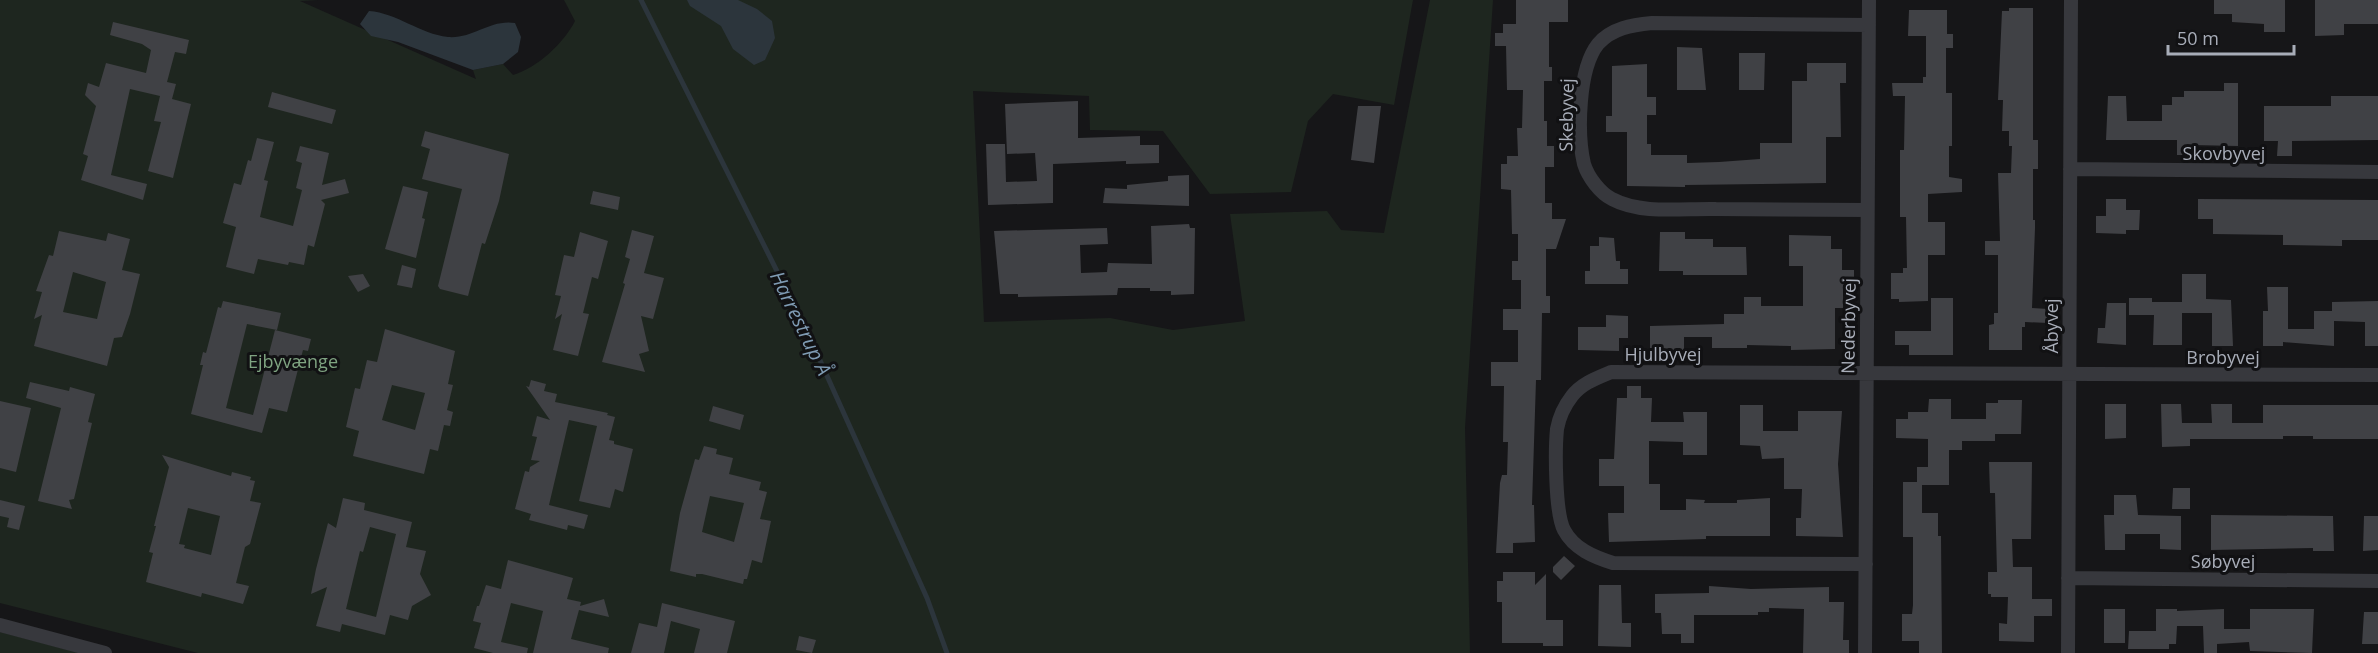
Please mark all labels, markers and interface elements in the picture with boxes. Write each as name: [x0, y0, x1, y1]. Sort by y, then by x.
scale bar: [2168, 18, 2294, 56]
text: 50 m: [2177, 26, 2219, 50]
street label: Skebyvej: [1553, 78, 1579, 152]
street label: Skovbyvej: [2183, 141, 2265, 165]
water label: Harrestrup Å: [764, 266, 838, 380]
street label: Nederbyvej: [1835, 278, 1861, 374]
street label: Åbyvej: [2039, 298, 2063, 354]
street label: Hjulbyvej: [1624, 342, 1702, 366]
street label: Brobyvej: [2186, 345, 2260, 369]
park label: Ejbyvænge: [248, 349, 338, 373]
street label: Søbyvej: [2191, 549, 2255, 573]

